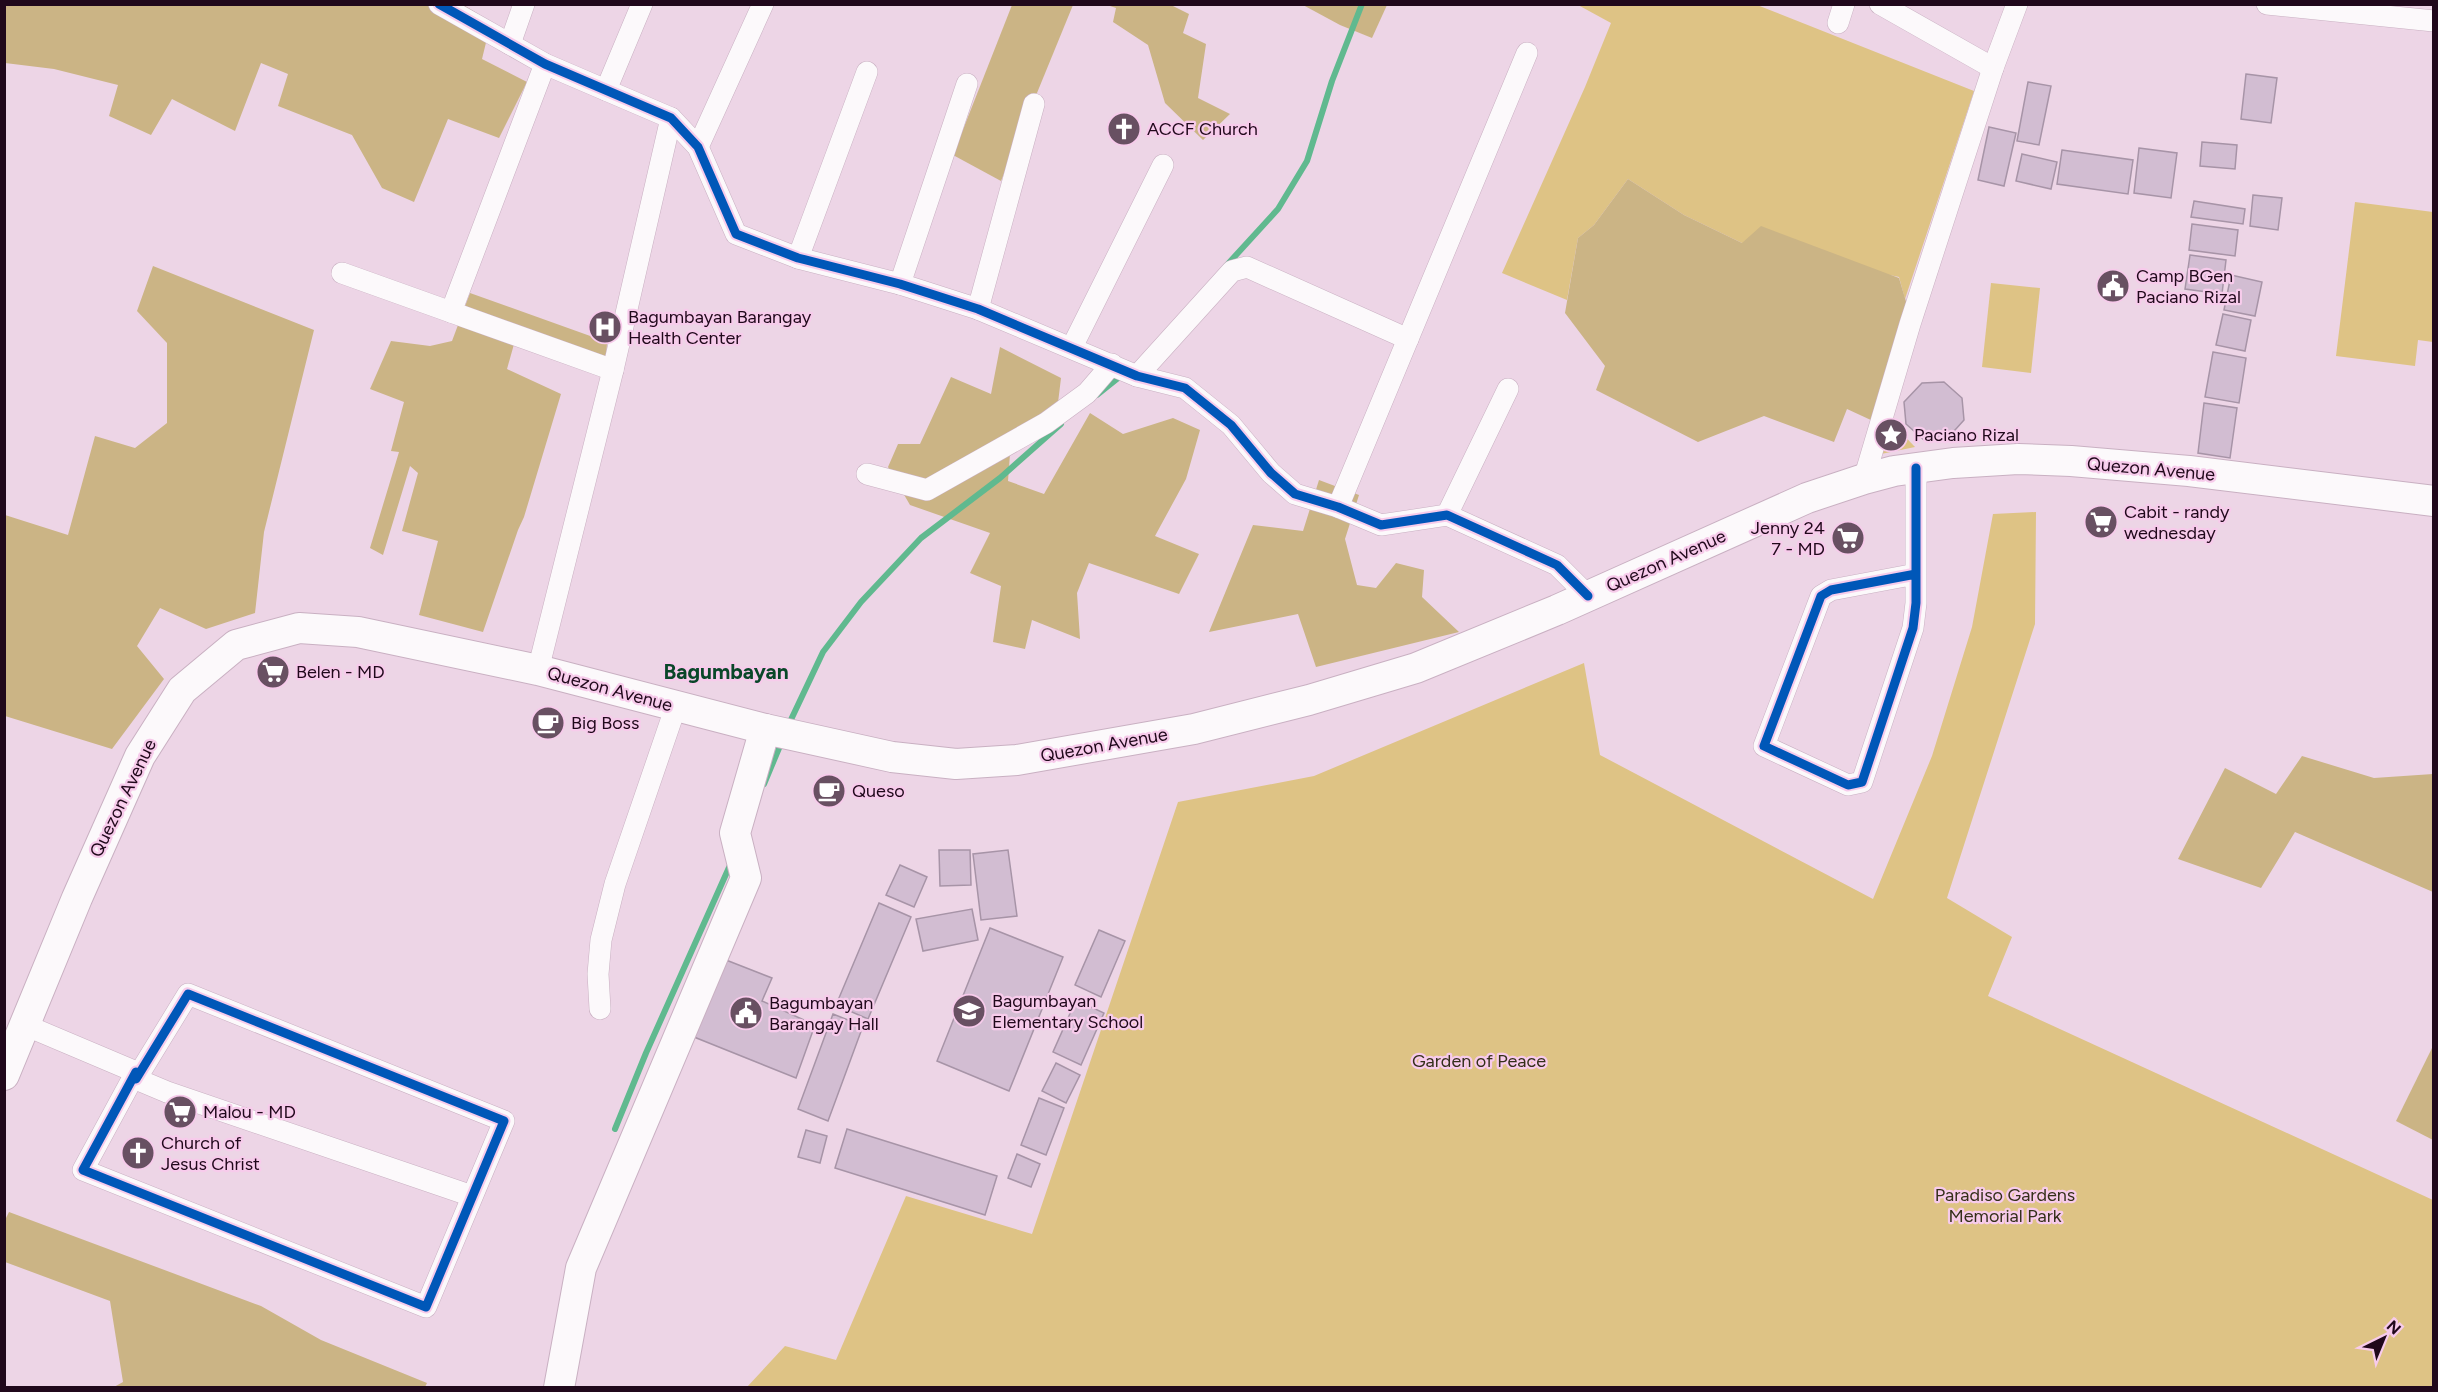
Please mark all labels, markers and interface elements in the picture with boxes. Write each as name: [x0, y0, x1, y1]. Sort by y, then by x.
church icon: ACCF Church: [1106, 111, 1142, 147]
place label: ACCF Church: [1147, 118, 1258, 140]
place label: Camp BGen Paciano Rizal: [2136, 265, 2241, 308]
public building icon: Camp BGen Paciano Rizal: [2095, 268, 2131, 304]
place label: Bagumbayan Barangay Health Center: [628, 306, 812, 349]
hospital icon: Bagumbayan Barangay Health Center: [587, 309, 623, 345]
place icon: Paciano Rizal: [1873, 417, 1909, 453]
place label: Paciano Rizal: [1914, 424, 2019, 446]
street label: Quezon Avenue: [2086, 452, 2216, 486]
place label: Cabit - randy wednesday: [2124, 501, 2230, 544]
supermarket icon: Cabit - randy wednesday: [2083, 504, 2119, 540]
place label: Jenny 24 7 - MD: [1751, 517, 1825, 560]
supermarket icon: Jenny 24 7 - MD: [1830, 520, 1866, 556]
street label: Quezon Avenue: [1603, 525, 1729, 597]
supermarket icon: Belen - MD: [255, 654, 291, 690]
district label: Bagumbayan: [663, 659, 789, 684]
place label: Belen - MD: [296, 661, 385, 683]
street label: Quezon Avenue: [545, 662, 675, 716]
cafe icon: Big Boss: [530, 705, 566, 741]
place label: Big Boss: [571, 712, 639, 734]
street label: Quezon Avenue: [1039, 723, 1169, 767]
street label: Quezon Avenue: [85, 735, 161, 861]
cafe icon: Queso: [811, 773, 847, 809]
place label: Queso: [852, 780, 905, 802]
place label: Bagumbayan Elementary School: [992, 990, 1143, 1033]
place label: Bagumbayan Barangay Hall: [769, 992, 879, 1035]
school or university icon: Bagumbayan Elementary School: [951, 993, 987, 1029]
public building icon: Bagumbayan Barangay Hall: [728, 995, 764, 1031]
park label: Garden of Peace: [1412, 1050, 1546, 1072]
supermarket icon: Malou - MD: [162, 1094, 198, 1130]
place label: Malou - MD: [203, 1101, 296, 1123]
place label: Church of Jesus Christ: [161, 1132, 260, 1175]
church icon: Church of Jesus Christ: [120, 1135, 156, 1171]
park label: Paradiso Gardens Memorial Park: [1935, 1184, 2075, 1227]
north arrow: [2354, 1308, 2414, 1368]
text: N: [2383, 1316, 2405, 1339]

